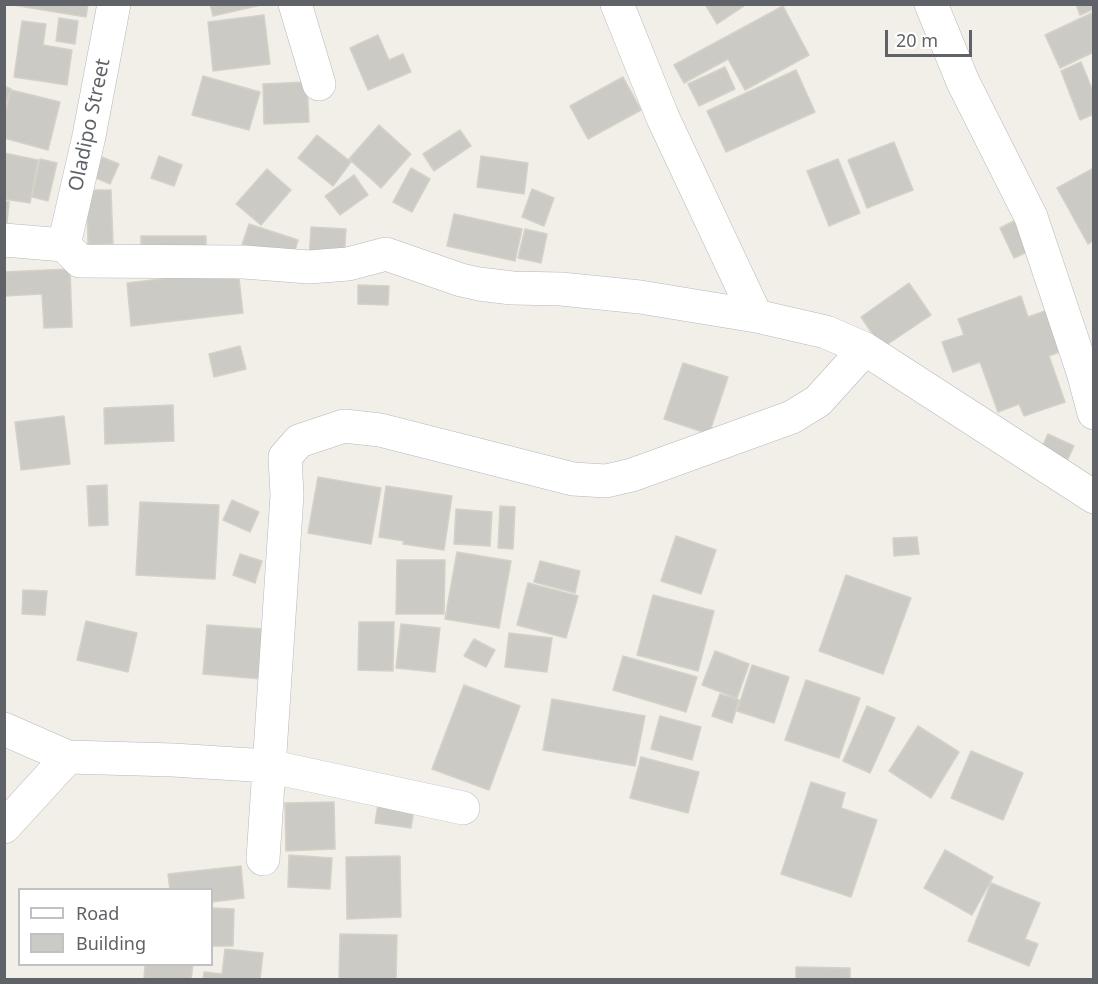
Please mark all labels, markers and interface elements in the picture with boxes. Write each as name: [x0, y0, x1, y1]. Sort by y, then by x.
scale bar: [888, 18, 975, 56]
text: 20 m: [896, 28, 938, 52]
street label: Oladipo Street: [64, 57, 116, 193]
legend: [18, 888, 213, 966]
text: Road: [76, 901, 119, 925]
text: Building: [76, 931, 146, 955]

